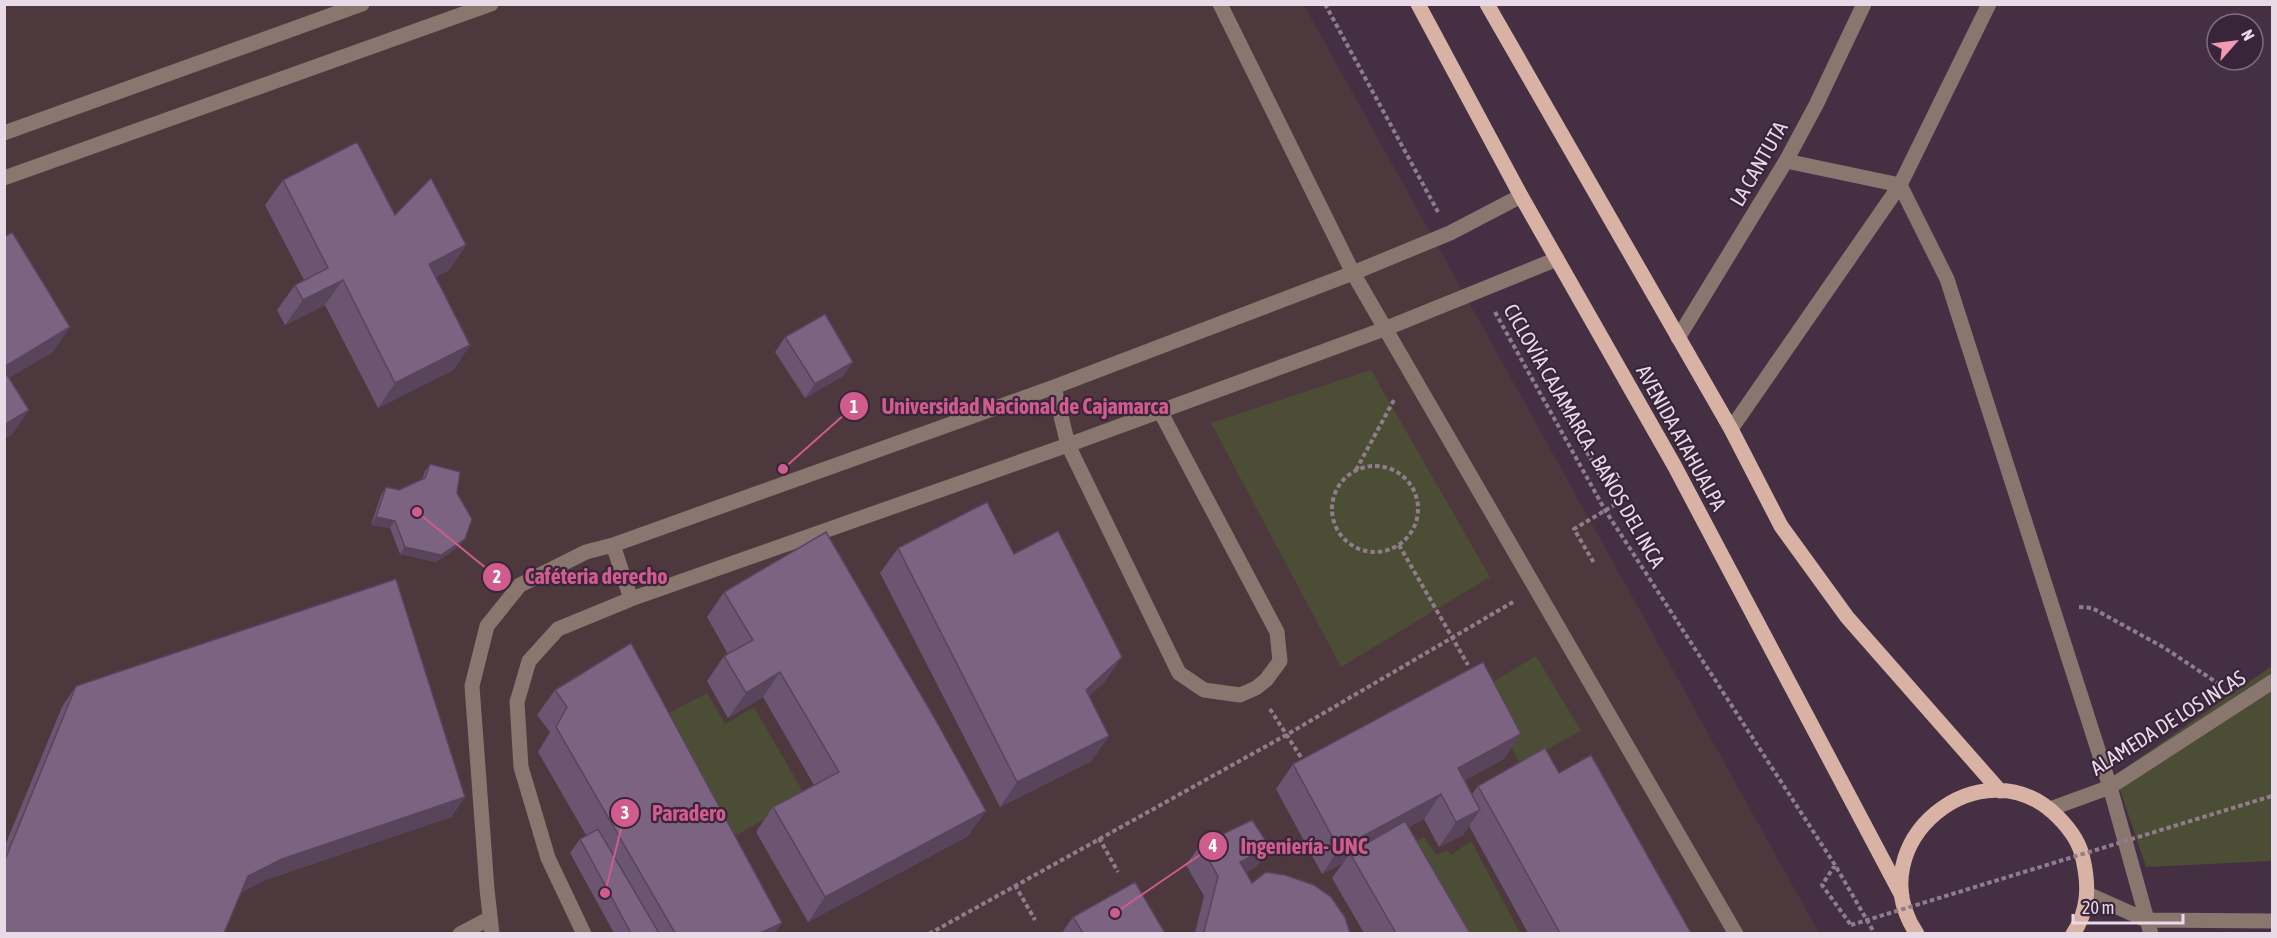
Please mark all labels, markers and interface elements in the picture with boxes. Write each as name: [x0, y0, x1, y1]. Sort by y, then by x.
north arrow: [2205, 12, 2265, 72]
text: N: [2238, 27, 2258, 43]
street label: LA CANTUTA: [1724, 116, 1792, 210]
street label: CICLOVÍA CAJAMARCA - BAÑOS DEL INCA: [1499, 299, 1671, 572]
street label: AVENIDA ATAHUALPA: [1632, 361, 1732, 515]
callout: Universidad Nacional de Cajamarca: [839, 386, 1180, 426]
text: Universidad Nacional de Cajamarca: [881, 393, 1169, 419]
text: 1: [850, 396, 858, 417]
callout: Caféteria derecho: [482, 557, 679, 597]
text: Caféteria derecho: [524, 563, 668, 589]
text: 2: [493, 566, 501, 587]
street label: ALAMEDA DE LOS INCAS: [2086, 665, 2250, 780]
callout: Paradero: [610, 793, 738, 833]
text: Paradero: [652, 800, 726, 826]
text: 3: [621, 802, 629, 823]
callout: Ingeniería- UNC: [1198, 826, 1379, 866]
text: Ingeniería- UNC: [1240, 833, 1368, 859]
text: 4: [1208, 835, 1217, 856]
scale bar: [2073, 887, 2182, 925]
text: 20 m: [2082, 897, 2114, 918]

